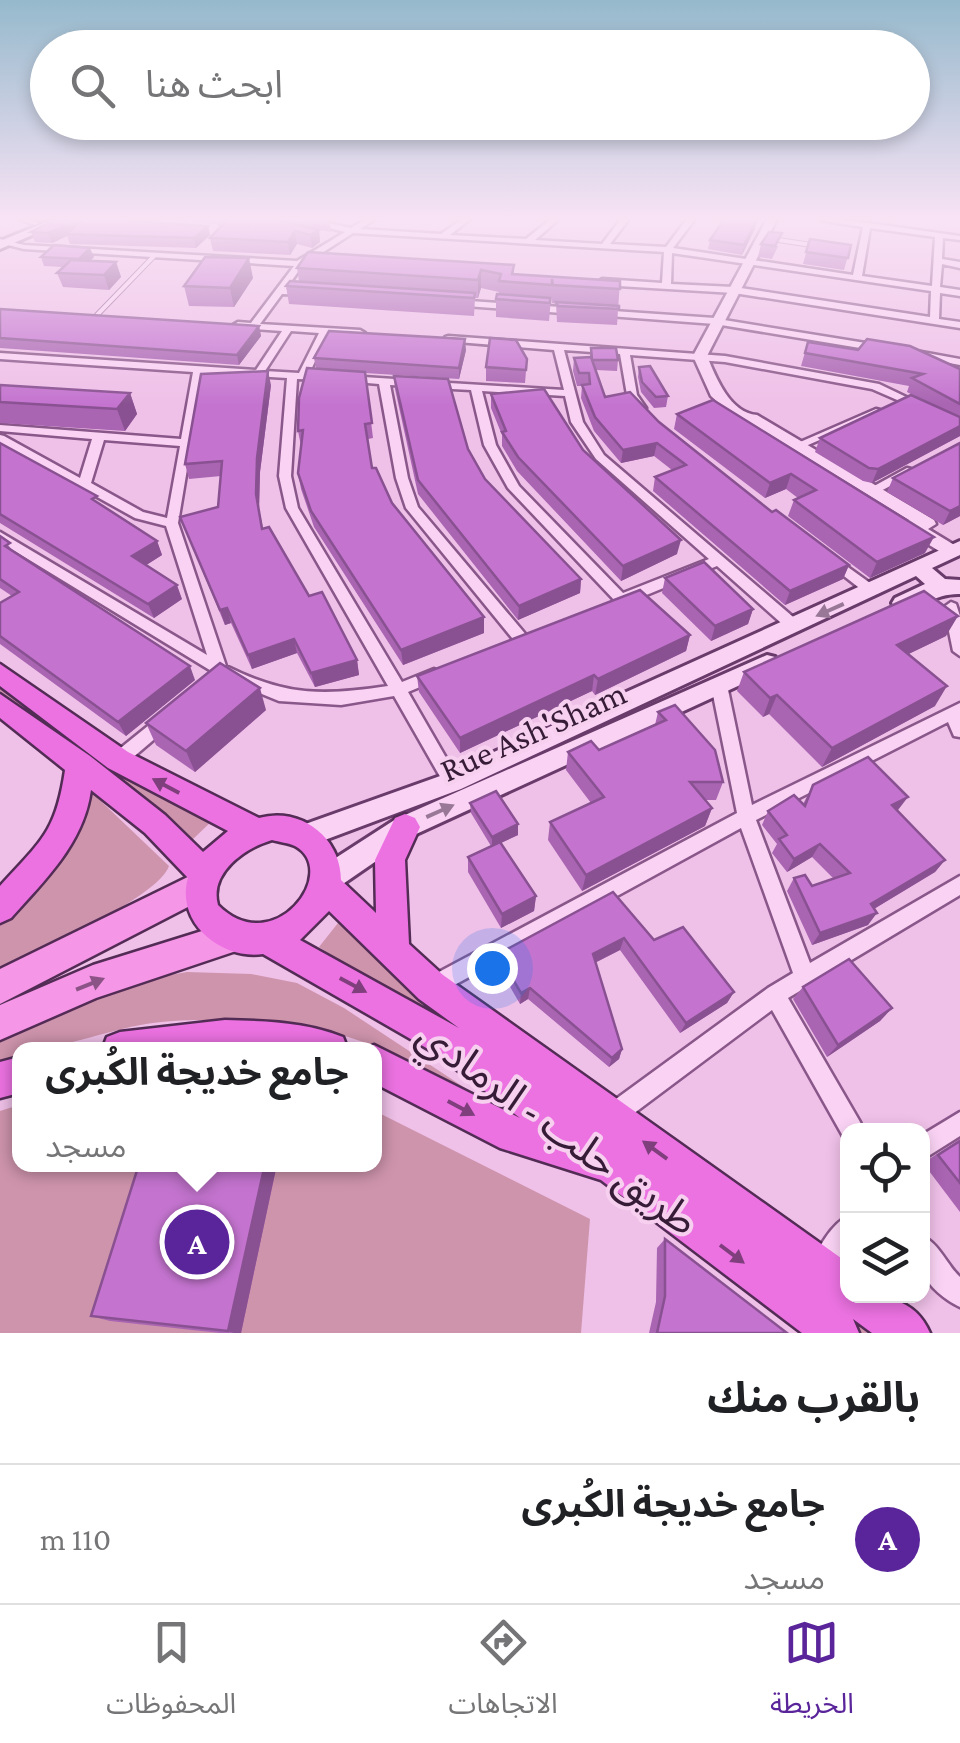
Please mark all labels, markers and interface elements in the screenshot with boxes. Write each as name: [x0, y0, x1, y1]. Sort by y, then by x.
search box: [30, 30, 930, 140]
icon: search: [65, 58, 120, 113]
text: ابحث هنا: [145, 63, 283, 105]
one-way arrow: [816, 601, 845, 618]
street label: Rue Ash'Sham: [434, 673, 632, 790]
one-way arrow: [152, 778, 181, 795]
one-way arrow: [425, 803, 455, 819]
your location: [467, 943, 518, 994]
one-way arrow: [75, 976, 105, 992]
one-way arrow: [339, 976, 368, 993]
street label: طريق حلب - الرمادي: [403, 1010, 707, 1252]
popup: [12, 1042, 382, 1172]
text: جامع خديجة الكُبرى: [45, 1051, 349, 1093]
one-way arrow: [446, 1099, 475, 1116]
map controls: [840, 1123, 930, 1303]
button: locate: [840, 1123, 930, 1213]
text: مسجد: [45, 1128, 127, 1164]
one-way arrow: [642, 1141, 668, 1160]
pin: A: [164, 1204, 230, 1280]
button: layers: [840, 1213, 930, 1303]
one-way arrow: [718, 1244, 745, 1264]
text: بالقرب منك: [707, 1374, 920, 1421]
text: جامع خديجة الكُبرى: [522, 1483, 825, 1525]
text: 110 m: [40, 1521, 111, 1557]
text: A: [878, 1521, 897, 1557]
text: مسجد: [744, 1560, 825, 1596]
tab: المحفوظات: [106, 1615, 236, 1734]
tab: الاتجاهات: [448, 1615, 558, 1734]
tab: الخريطة: [770, 1615, 854, 1734]

